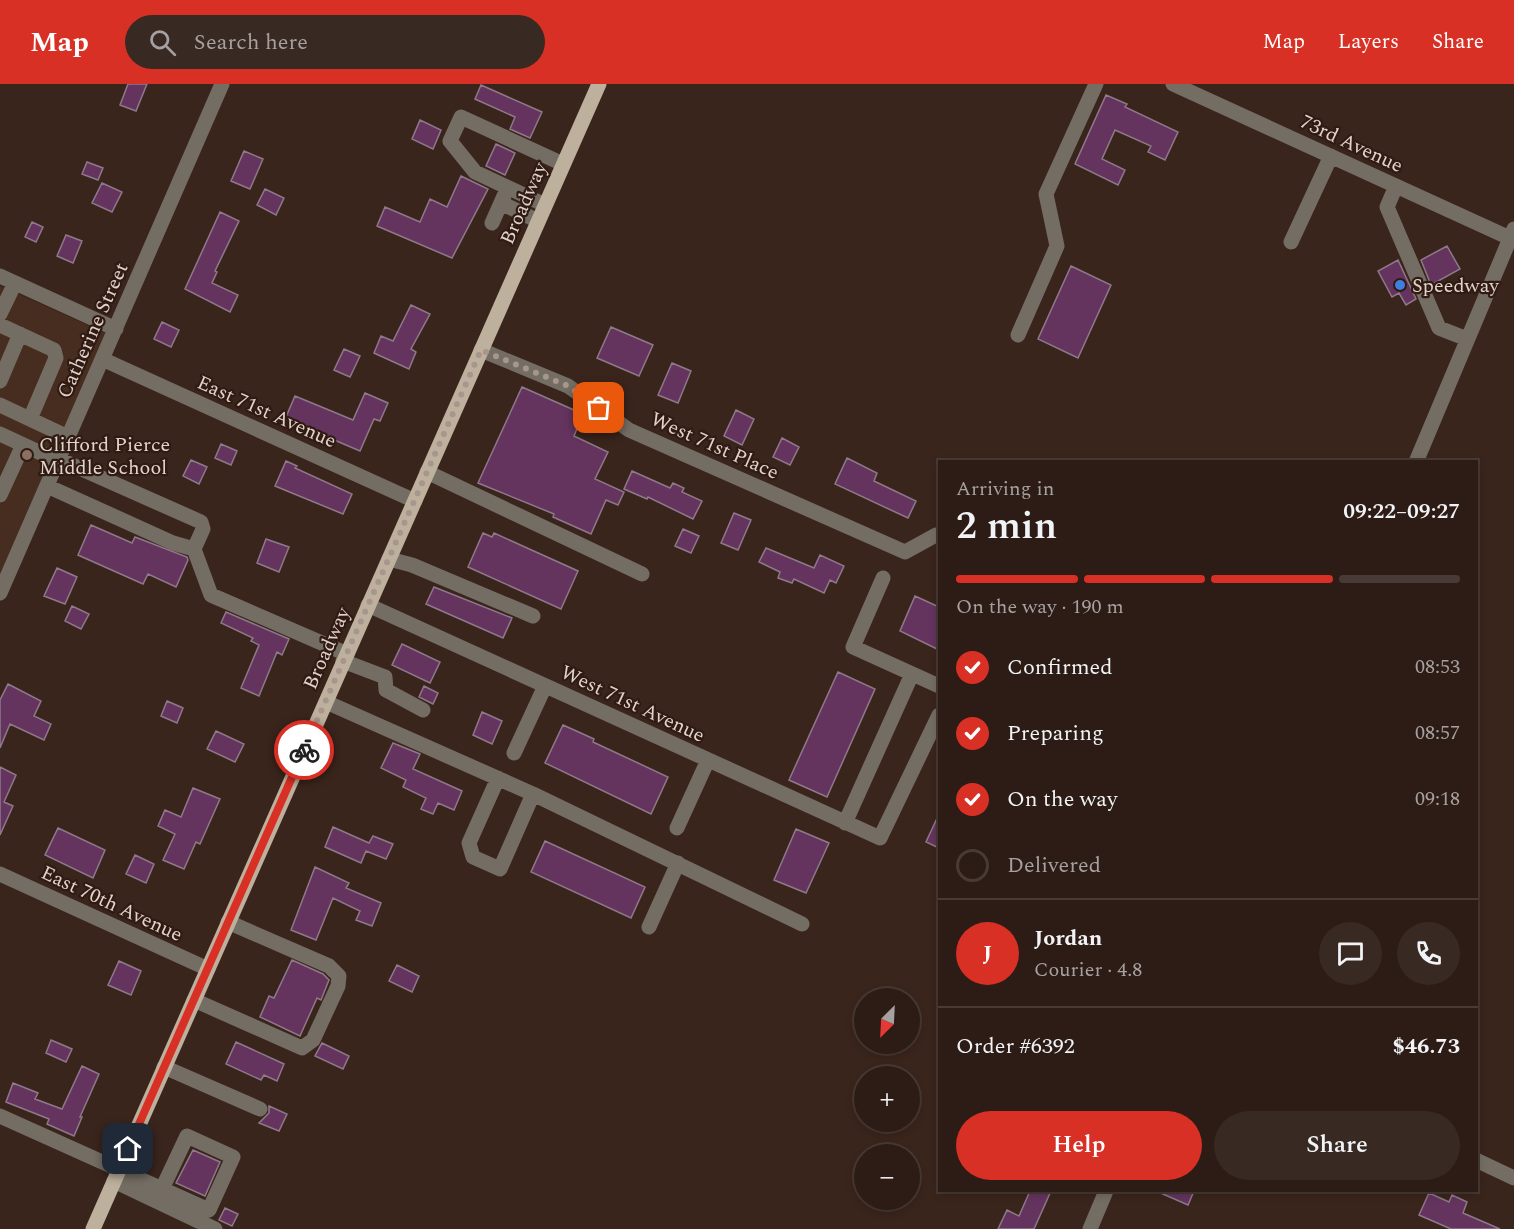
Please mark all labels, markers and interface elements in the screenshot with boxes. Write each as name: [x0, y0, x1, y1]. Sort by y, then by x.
search box: [125, 15, 545, 69]
text: Map: [30, 21, 89, 64]
icon: search: [146, 26, 179, 59]
text: Search here: [194, 26, 308, 59]
text: Map: [1263, 26, 1305, 58]
text: Layers: [1338, 26, 1399, 58]
text: Share: [1432, 26, 1484, 58]
street label: 73rd Avenue: [1295, 107, 1408, 181]
street label: Broadway: [492, 156, 556, 249]
street label: Catherine Street: [50, 258, 136, 403]
place label: Speedway: [1412, 271, 1500, 301]
marker: Speedway: [1393, 278, 1407, 292]
street label: East 71st Avenue: [192, 368, 341, 456]
pin: [573, 382, 624, 433]
icon: bag: [582, 391, 615, 424]
street label: West 71st Place: [646, 404, 784, 488]
place label: Clifford Pierce Middle School: [39, 430, 170, 483]
marker: Clifford Pierce Middle School: [20, 448, 34, 462]
text: Arriving in: [956, 474, 1054, 504]
text: 09:22–09:27: [1343, 495, 1460, 528]
text: 2 min: [956, 497, 1057, 556]
text: On the way · 190 m: [956, 592, 1124, 622]
street label: Broadway: [295, 601, 359, 694]
icon: check: [956, 651, 989, 684]
text: Confirmed: [1007, 651, 1113, 684]
text: 08:53: [1415, 652, 1460, 682]
street label: West 71st Avenue: [556, 657, 710, 750]
icon: check: [956, 717, 989, 750]
text: Preparing: [1007, 717, 1104, 750]
text: 08:57: [1415, 718, 1460, 748]
courier: [274, 720, 334, 780]
icon: bike: [288, 734, 321, 767]
icon: check: [956, 783, 989, 816]
text: On the way: [1007, 783, 1118, 816]
text: 09:18: [1415, 784, 1460, 814]
text: Delivered: [1007, 849, 1101, 882]
street label: East 70th Avenue: [36, 858, 187, 950]
text: Jordan: [1034, 922, 1102, 955]
button: chat: [1319, 922, 1382, 985]
button: phone: [1397, 922, 1460, 985]
text: J: [983, 937, 992, 970]
text: Courier · 4.8: [1034, 955, 1142, 985]
north arrow: [854, 988, 920, 1054]
map controls: [854, 988, 920, 1210]
text: Order #6392: [956, 1030, 1075, 1063]
text: $46.73: [1392, 1030, 1460, 1063]
button: +: [854, 1066, 920, 1132]
button: Help: [956, 1111, 1202, 1180]
button: Share: [1214, 1111, 1460, 1180]
pin: [102, 1123, 153, 1174]
icon: home: [111, 1132, 144, 1165]
button: −: [854, 1144, 920, 1210]

